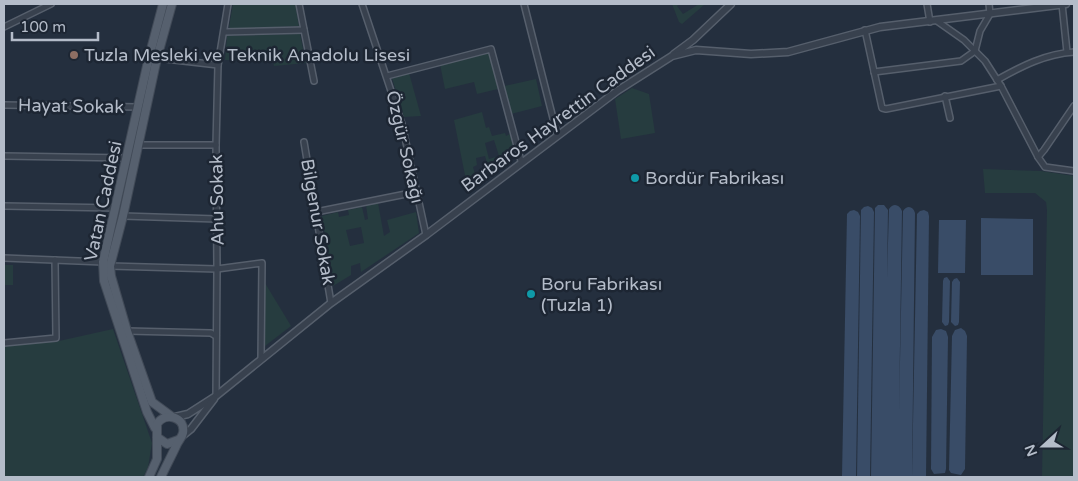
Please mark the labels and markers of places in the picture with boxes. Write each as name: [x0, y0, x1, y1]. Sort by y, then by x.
place label: Tuzla Mesleki ve Teknik Anadolu Lisesi: [84, 44, 410, 66]
marker: Tuzla Mesleki ve Teknik Anadolu Lisesi: [68, 49, 80, 61]
place label: Bordür Fabrikası: [645, 167, 784, 189]
marker: Bordür Fabrikası: [629, 172, 641, 184]
place label: Boru Fabrikası (Tuzla 1): [541, 273, 662, 316]
marker: Boru Fabrikası (Tuzla 1): [525, 288, 537, 300]

